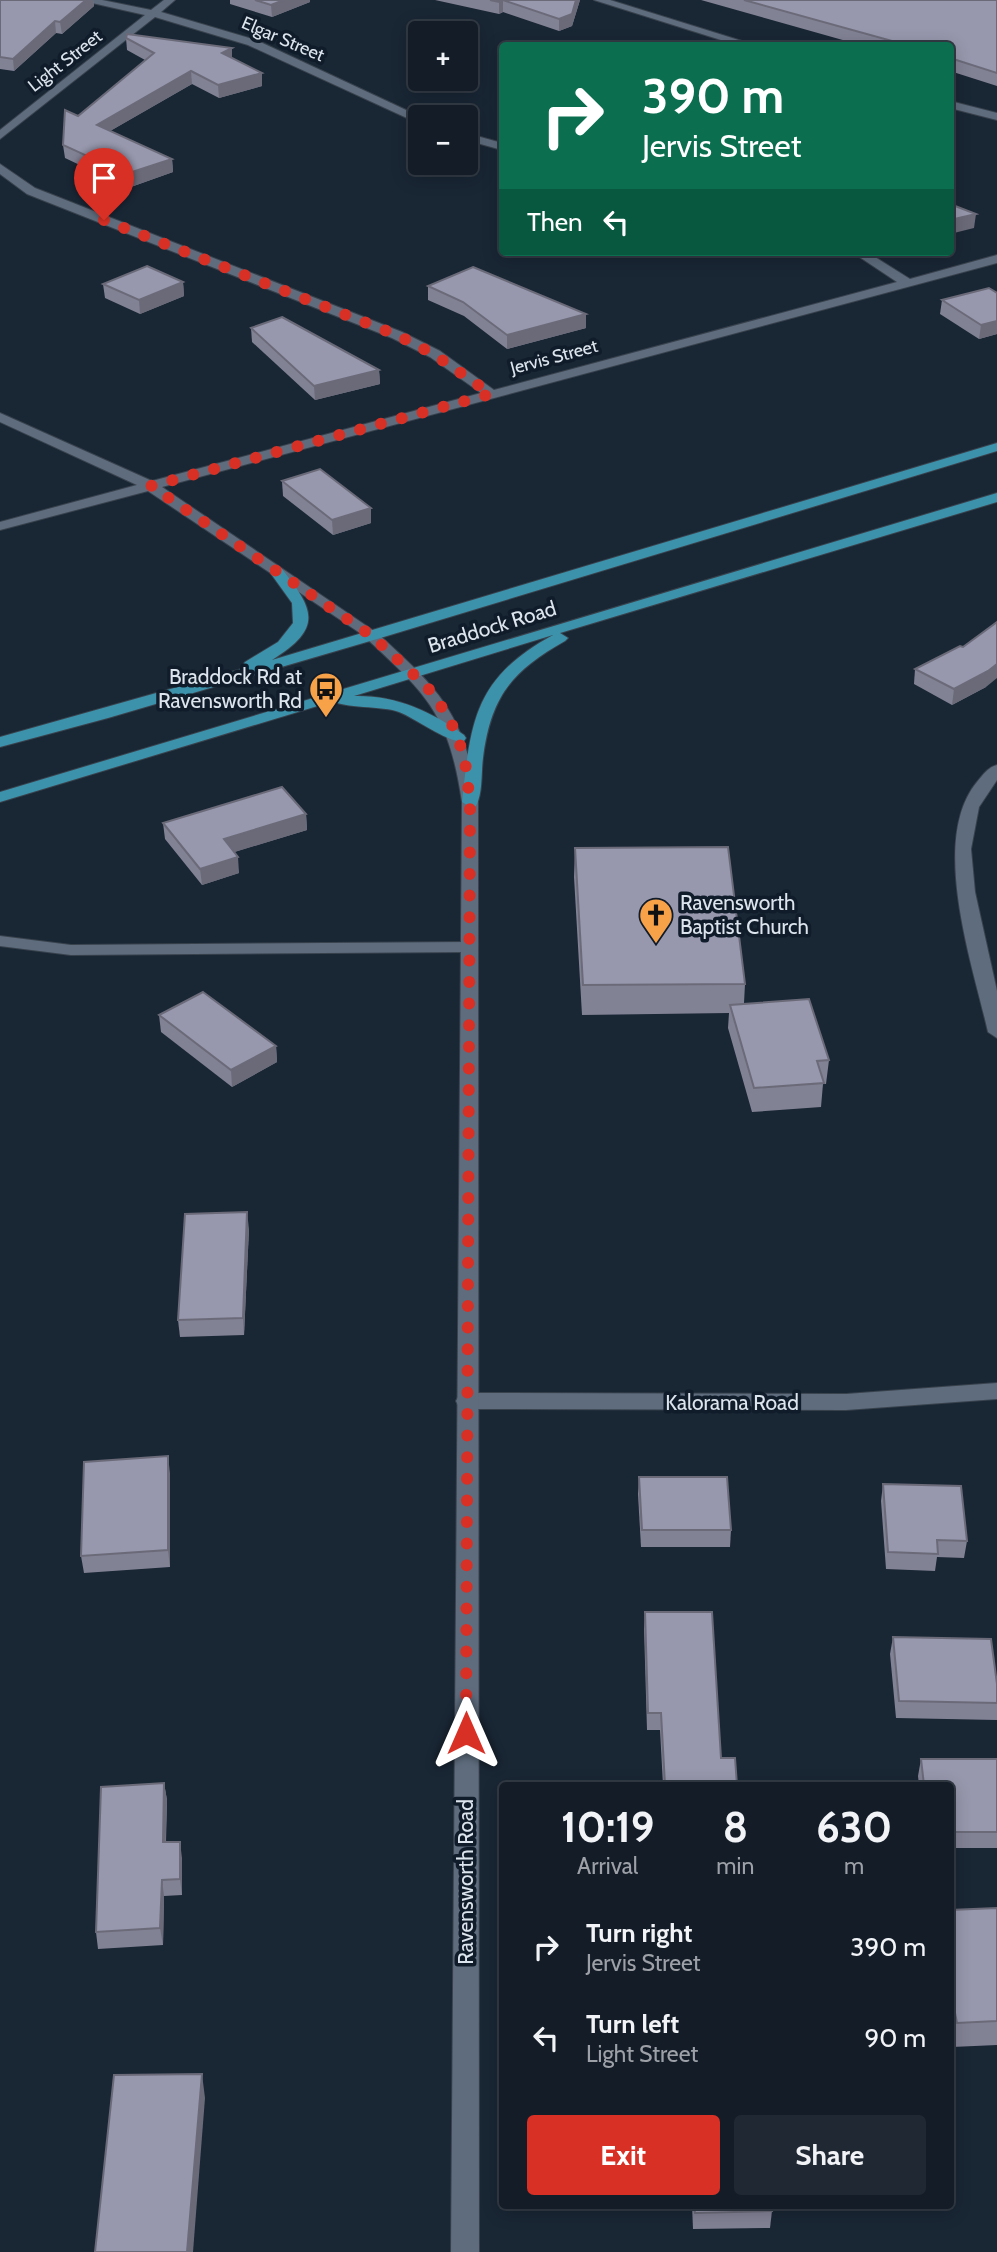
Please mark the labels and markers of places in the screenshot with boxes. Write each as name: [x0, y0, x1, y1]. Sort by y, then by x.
pin: [74, 148, 134, 220]
place label: Braddock Rd at Ravensworth Rd: [158, 664, 302, 713]
bus stop icon: Braddock Rd at Ravensworth Rd: [307, 670, 345, 719]
place label: Ravensworth Baptist Church: [680, 890, 809, 939]
church icon: Ravensworth Baptist Church: [637, 896, 675, 945]

